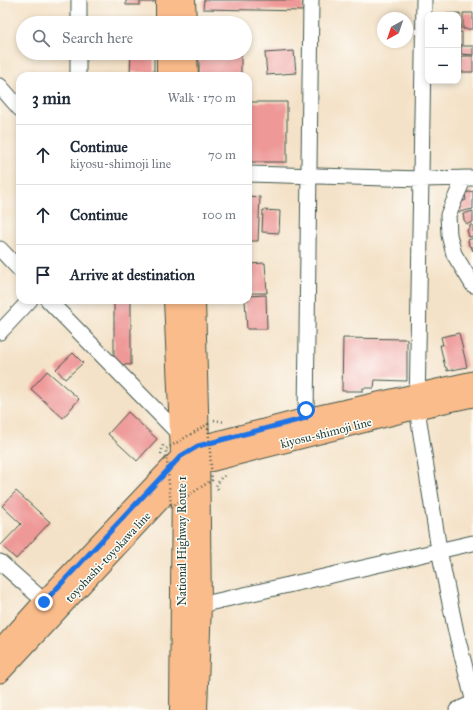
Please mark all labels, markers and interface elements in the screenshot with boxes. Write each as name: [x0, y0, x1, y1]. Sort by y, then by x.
north arrow: [377, 12, 413, 48]
map controls: [425, 12, 461, 84]
button: +: [425, 12, 461, 48]
search box: [16, 16, 252, 60]
icon: search: [30, 27, 52, 49]
text: Search here: [62, 29, 133, 47]
button: −: [425, 48, 461, 84]
text: 3 min: [32, 88, 71, 109]
text: Walk · 170 m: [167, 90, 236, 106]
text: Continue: [70, 138, 128, 156]
icon: ahead: [32, 144, 54, 166]
text: 70 m: [208, 147, 236, 163]
text: kiyosu-shimoji line: [70, 156, 171, 172]
icon: ahead: [32, 204, 54, 226]
text: Continue: [70, 206, 128, 224]
text: 100 m: [202, 207, 236, 223]
icon: arrive: [32, 264, 54, 286]
text: Arrive at destination: [70, 266, 195, 284]
route start: [297, 401, 315, 419]
street label: kiyosu-shimoji line: [279, 415, 373, 451]
street label: National Highway Route 1: [175, 476, 190, 606]
street label: toyohashi-toyokawa line: [62, 509, 154, 605]
route end: [35, 593, 53, 611]

